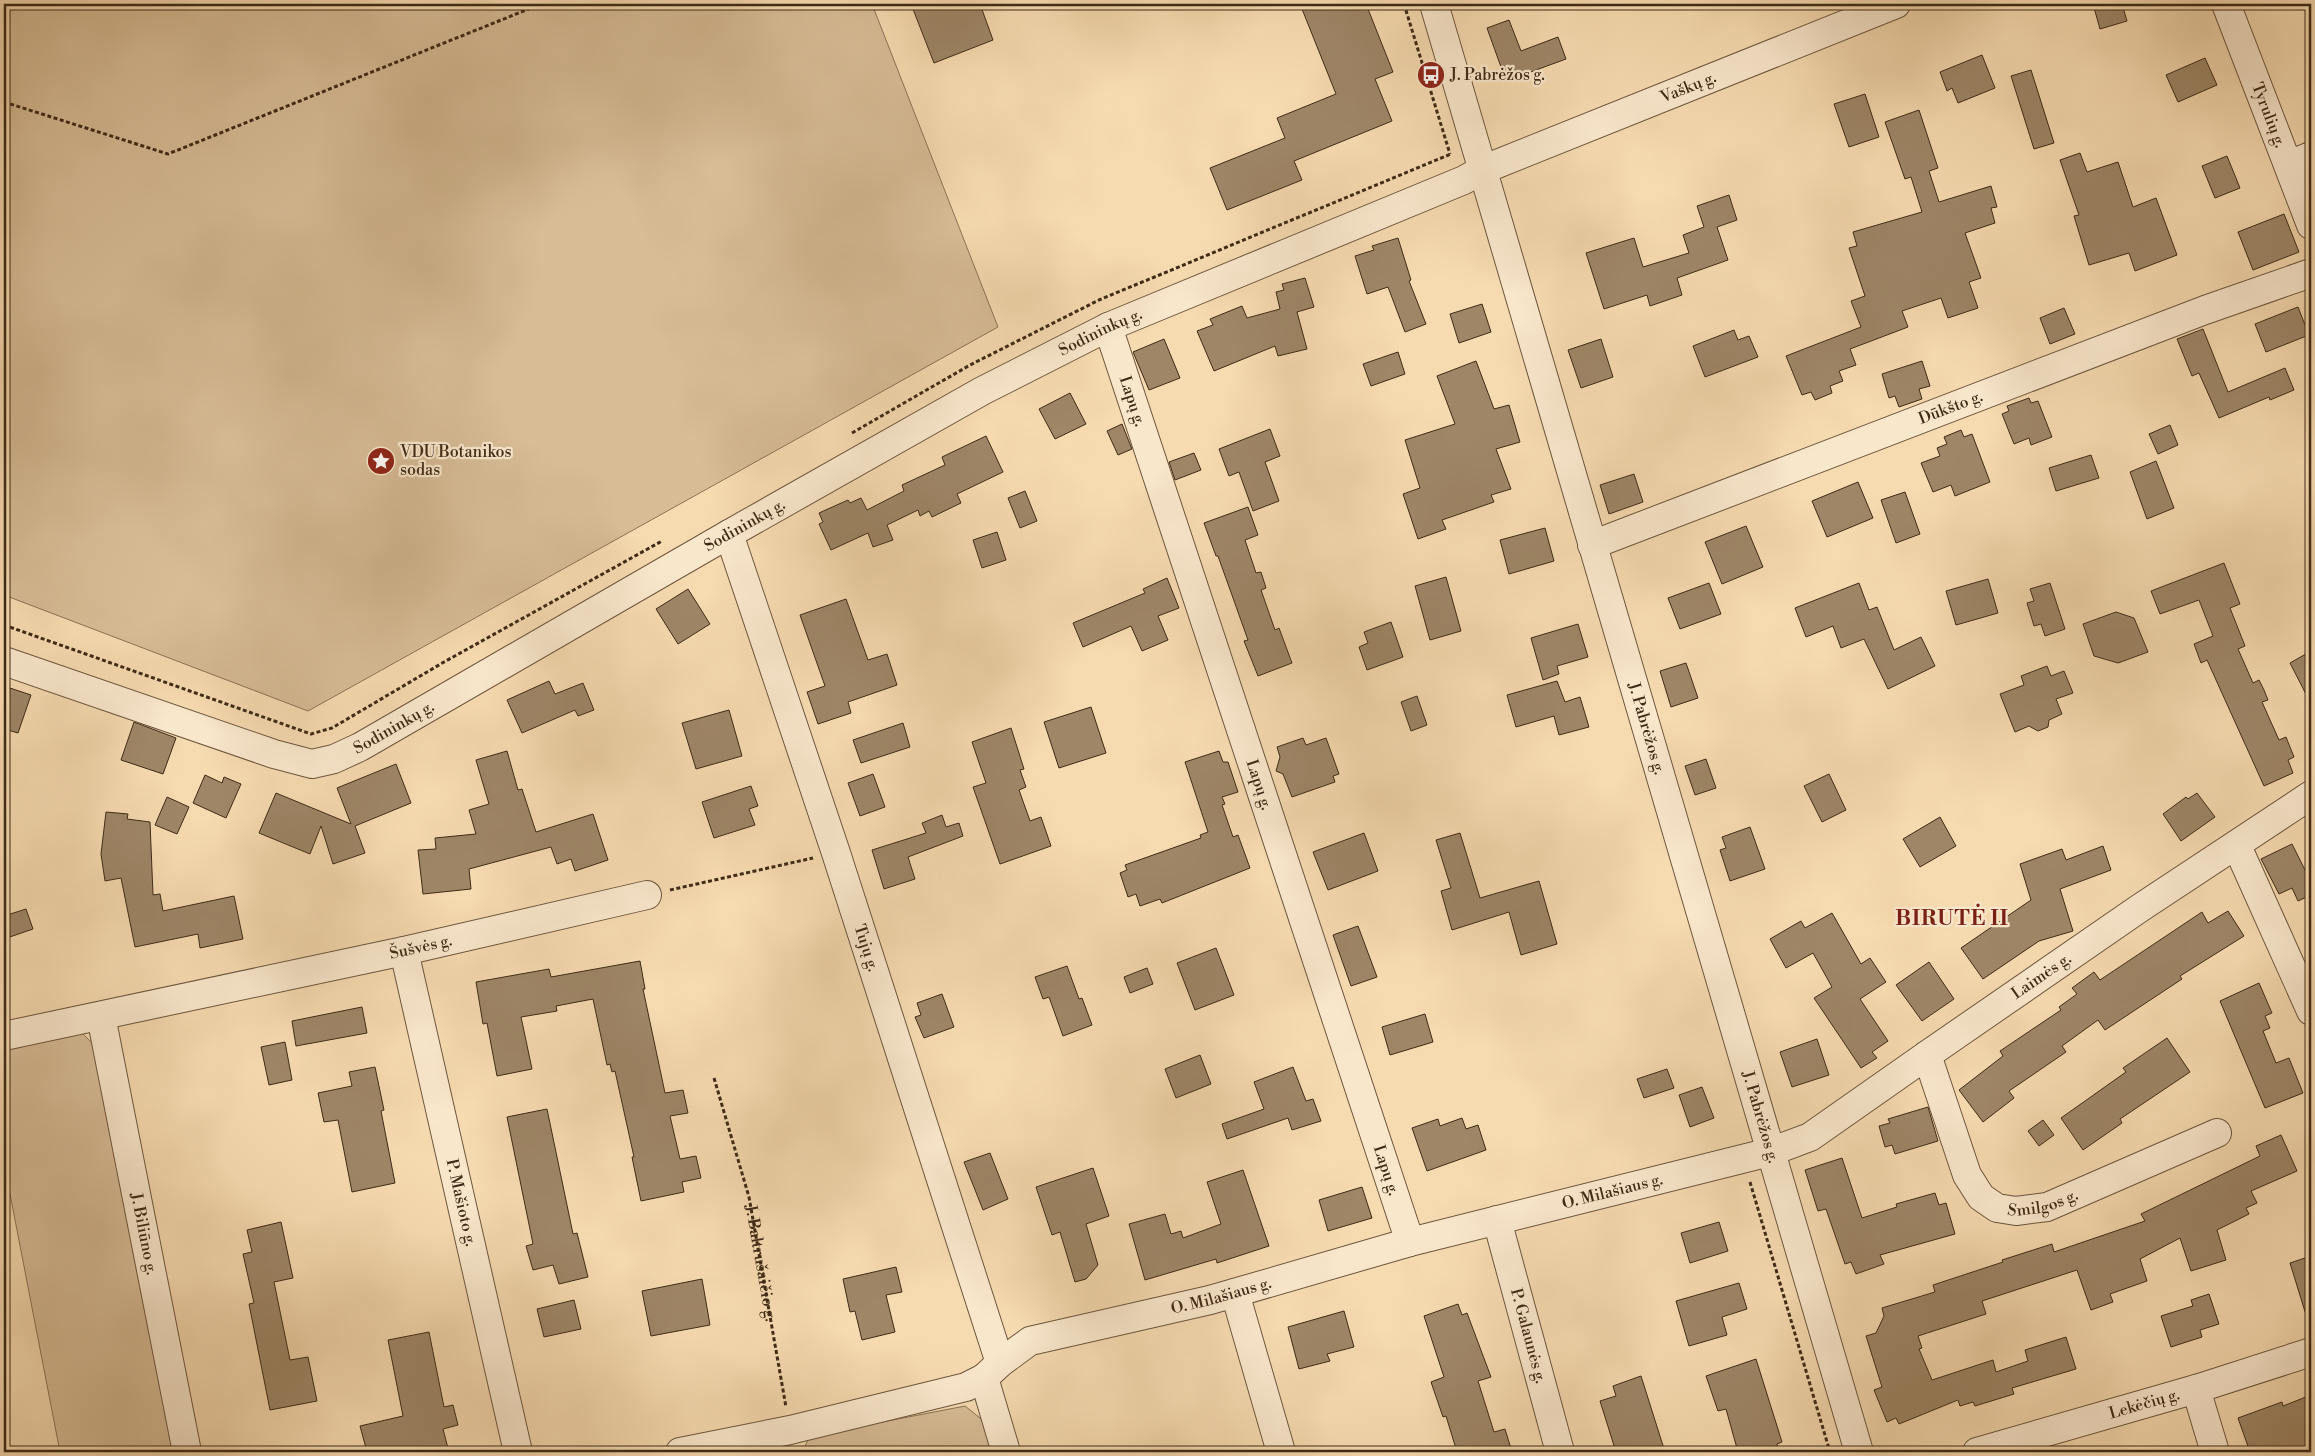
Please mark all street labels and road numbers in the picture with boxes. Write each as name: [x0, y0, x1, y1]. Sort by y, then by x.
street label: Vaškų g.: [1657, 67, 1719, 108]
street label: Tyrulių g.: [2247, 80, 2290, 151]
street label: Sodininkų g.: [1055, 304, 1145, 360]
street label: Lapų g.: [1115, 373, 1150, 429]
street label: Dūkšto g.: [1916, 386, 1986, 429]
street label: Sodininkų g.: [701, 494, 789, 556]
street label: J. Pabrėžos g.: [1623, 679, 1670, 777]
street label: Sodininkų g.: [350, 696, 438, 759]
street label: Lapų g.: [1241, 757, 1277, 813]
street label: Tujų g.: [850, 922, 883, 974]
street label: Šušvės g.: [387, 930, 454, 964]
street label: Laimės g.: [2008, 949, 2075, 1004]
street label: J. Pabrėžos g.: [1737, 1068, 1784, 1165]
street label: Lapų g.: [1369, 1142, 1404, 1198]
street label: P. Mašioto g.: [442, 1157, 481, 1248]
street label: O. Milašiaus g.: [1560, 1169, 1665, 1214]
street label: Smilgos g.: [2006, 1185, 2081, 1221]
street label: J. Biliūno g.: [126, 1190, 162, 1277]
street label: J. Baltrušaičio g.: [740, 1202, 781, 1323]
street label: O. Milašiaus g.: [1169, 1273, 1274, 1319]
street label: P. Galaunės g.: [1506, 1286, 1551, 1386]
street label: Lekėčių g.: [2107, 1384, 2182, 1424]

